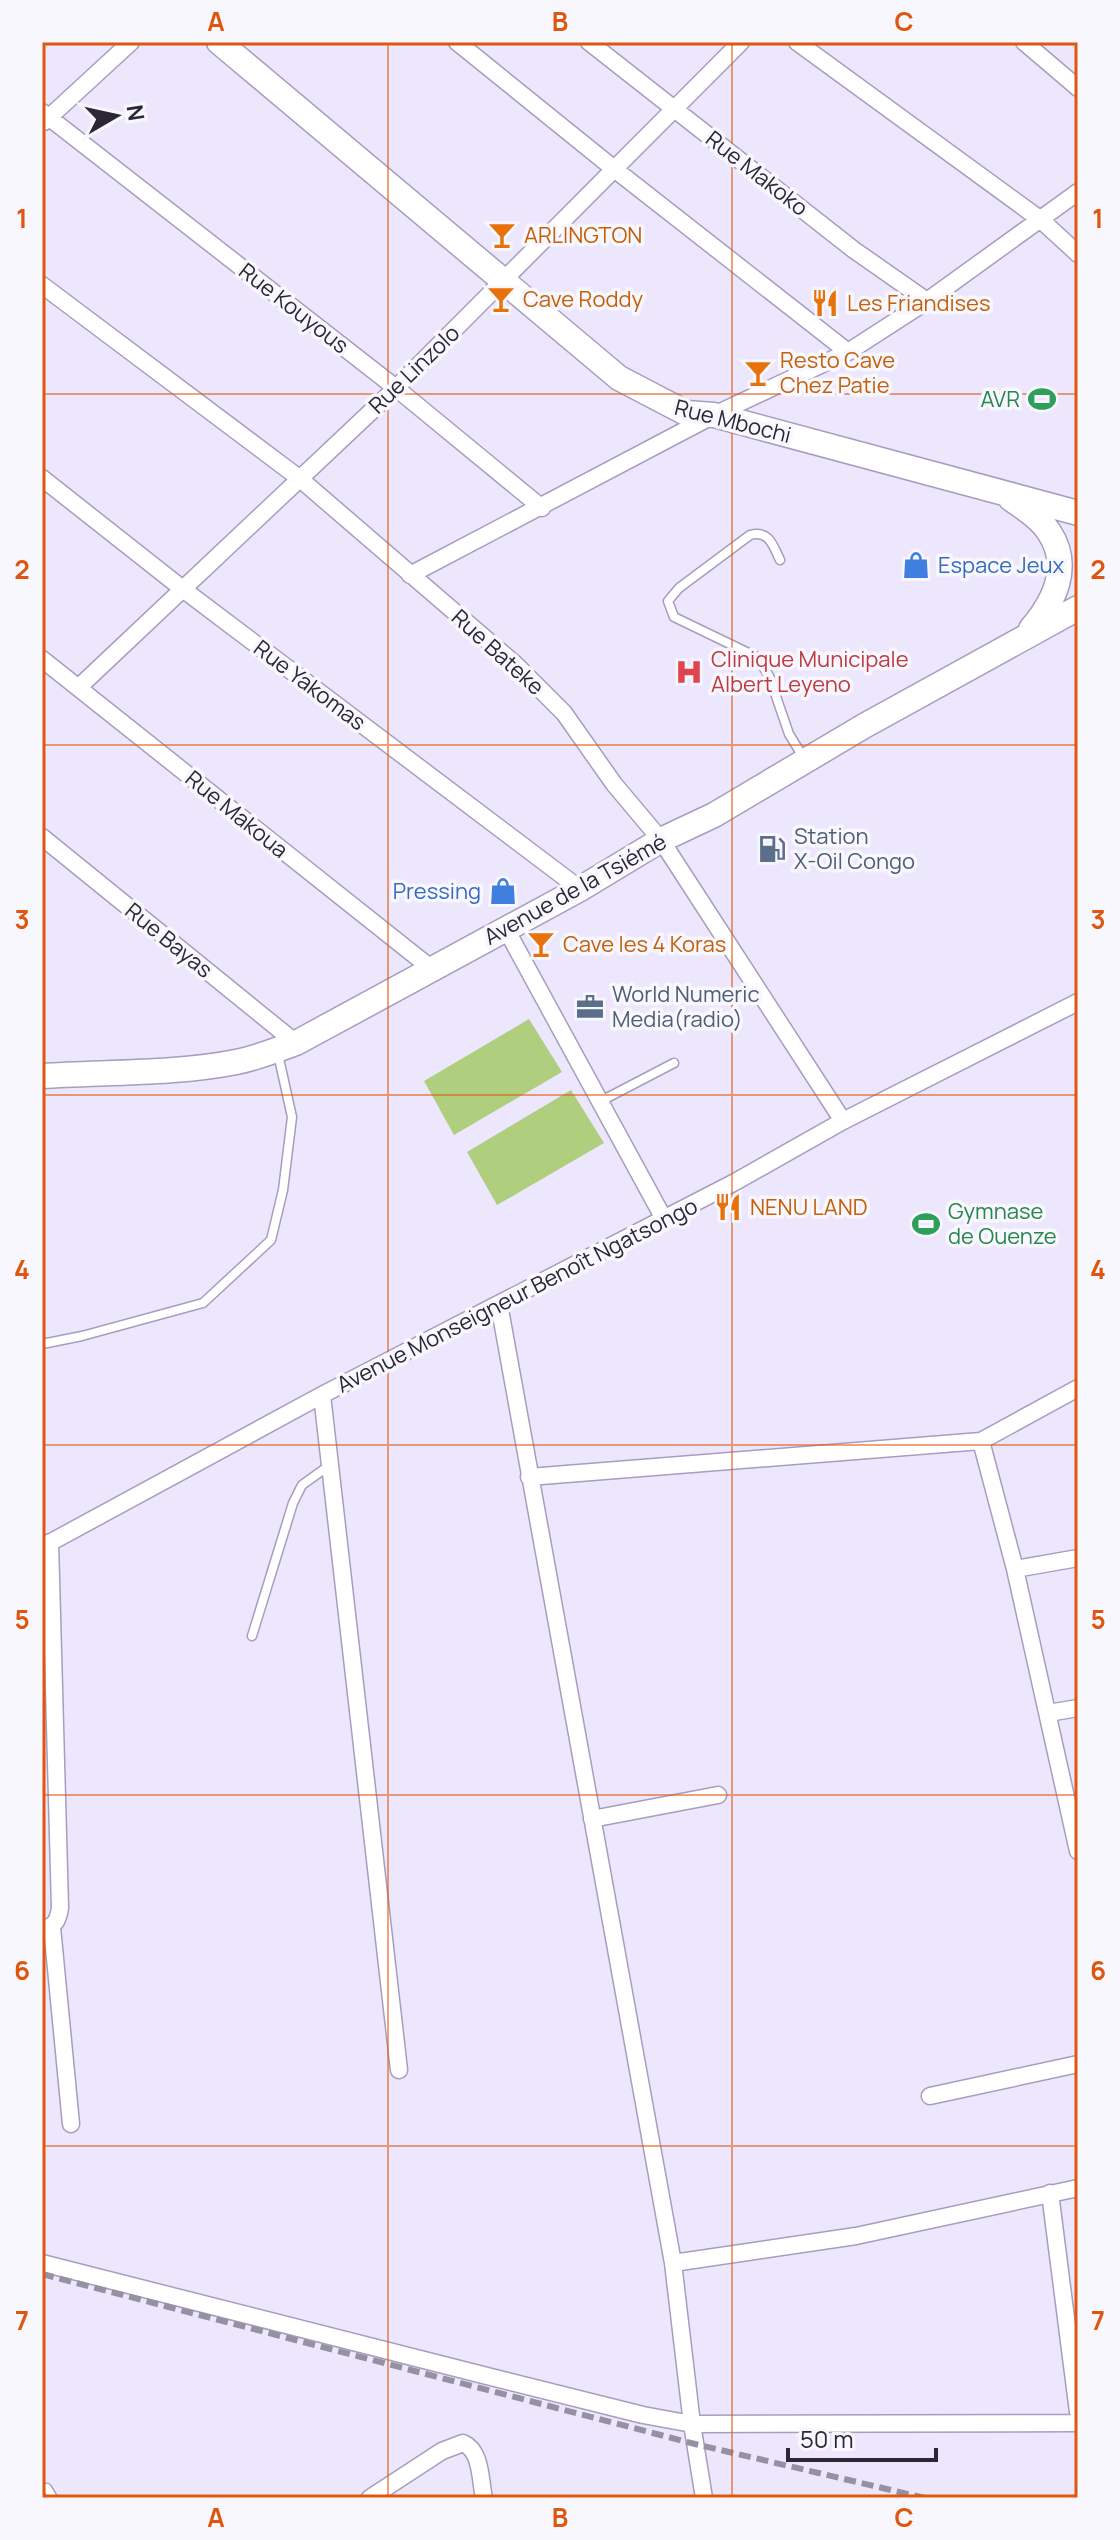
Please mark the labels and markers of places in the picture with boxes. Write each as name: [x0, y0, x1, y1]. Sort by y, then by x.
bar icon: ARLINGTON: [487, 220, 517, 250]
place label: ARLINGTON: [524, 220, 642, 250]
bar icon: Cave Roddy: [486, 284, 516, 314]
place label: Cave Roddy: [523, 284, 643, 314]
restaurant icon: Les Friandises: [810, 288, 840, 318]
place label: Les Friandises: [847, 288, 991, 318]
place label: Resto Cave Chez Patie: [780, 345, 895, 400]
bar icon: Resto Cave Chez Patie: [743, 358, 773, 388]
place label: AVR: [980, 384, 1020, 414]
sports icon: AVR: [1027, 384, 1057, 414]
shop icon: Espace Jeux: [901, 550, 931, 580]
place label: Espace Jeux: [938, 550, 1065, 580]
place label: Clinique Municipale Albert Leyeno: [711, 644, 909, 699]
hospital icon: Clinique Municipale Albert Leyeno: [674, 657, 704, 687]
place label: Station X-Oil Congo: [794, 821, 915, 876]
fuel station icon: Station X-Oil Congo: [757, 834, 787, 864]
place label: Pressing: [393, 876, 481, 906]
shop icon: Pressing: [488, 876, 518, 906]
bar icon: Cave les 4 Koras: [526, 929, 556, 959]
place label: Cave les 4 Koras: [563, 929, 726, 959]
place label: World Numeric Media(radio): [612, 979, 760, 1034]
office icon: World Numeric Media(radio): [575, 992, 605, 1022]
restaurant icon: NENU LAND: [713, 1192, 743, 1222]
place label: NENU LAND: [750, 1192, 868, 1222]
place label: Gymnase de Ouenze: [948, 1196, 1057, 1251]
sports icon: Gymnase de Ouenze: [911, 1209, 941, 1239]

